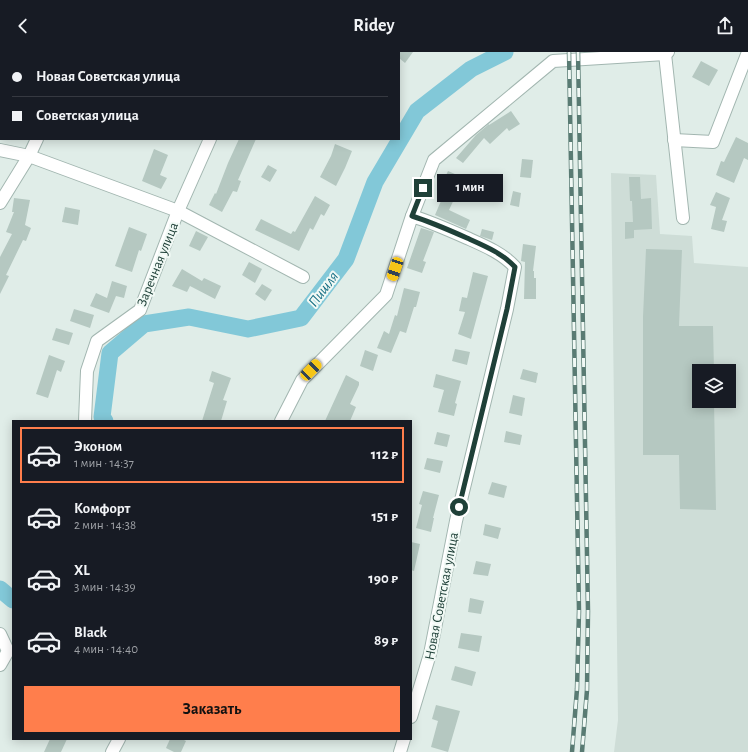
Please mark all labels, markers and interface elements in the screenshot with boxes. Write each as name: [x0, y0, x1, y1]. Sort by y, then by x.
icon: back: [12, 15, 34, 37]
icon: share: [714, 15, 736, 37]
text: Ridey: [353, 17, 395, 35]
text: Новая Советская улица: [36, 69, 180, 84]
text: Советская улица: [36, 108, 139, 123]
callout: 1 мин: [437, 174, 503, 202]
route end: [414, 179, 432, 197]
text: 1 мин: [456, 181, 485, 194]
street label: Заречная улица: [135, 220, 181, 308]
car: [386, 256, 404, 282]
water label: Пишля: [306, 269, 341, 310]
car: [298, 357, 324, 383]
map controls: [692, 364, 736, 408]
button: layers: [692, 364, 736, 408]
icon: car: [26, 437, 62, 473]
text: Эконом: [74, 439, 122, 454]
text: 112 ₽: [371, 447, 398, 462]
text: 1 мин · 14:37: [74, 457, 134, 470]
route start: [450, 498, 468, 516]
icon: car: [26, 499, 62, 535]
text: Комфорт: [74, 501, 130, 516]
text: 151 ₽: [371, 509, 398, 524]
text: 2 мин · 14:38: [74, 519, 136, 532]
street label: Новая Советская улица: [423, 530, 461, 661]
icon: car: [26, 561, 62, 597]
text: XL: [74, 563, 90, 578]
text: 190 ₽: [368, 571, 398, 586]
text: 3 мин · 14:39: [74, 581, 136, 594]
icon: car: [26, 623, 62, 659]
text: Black: [74, 625, 107, 640]
text: 89 ₽: [374, 633, 398, 648]
text: 4 мин · 14:40: [74, 643, 138, 656]
button: Заказать: [24, 686, 400, 732]

